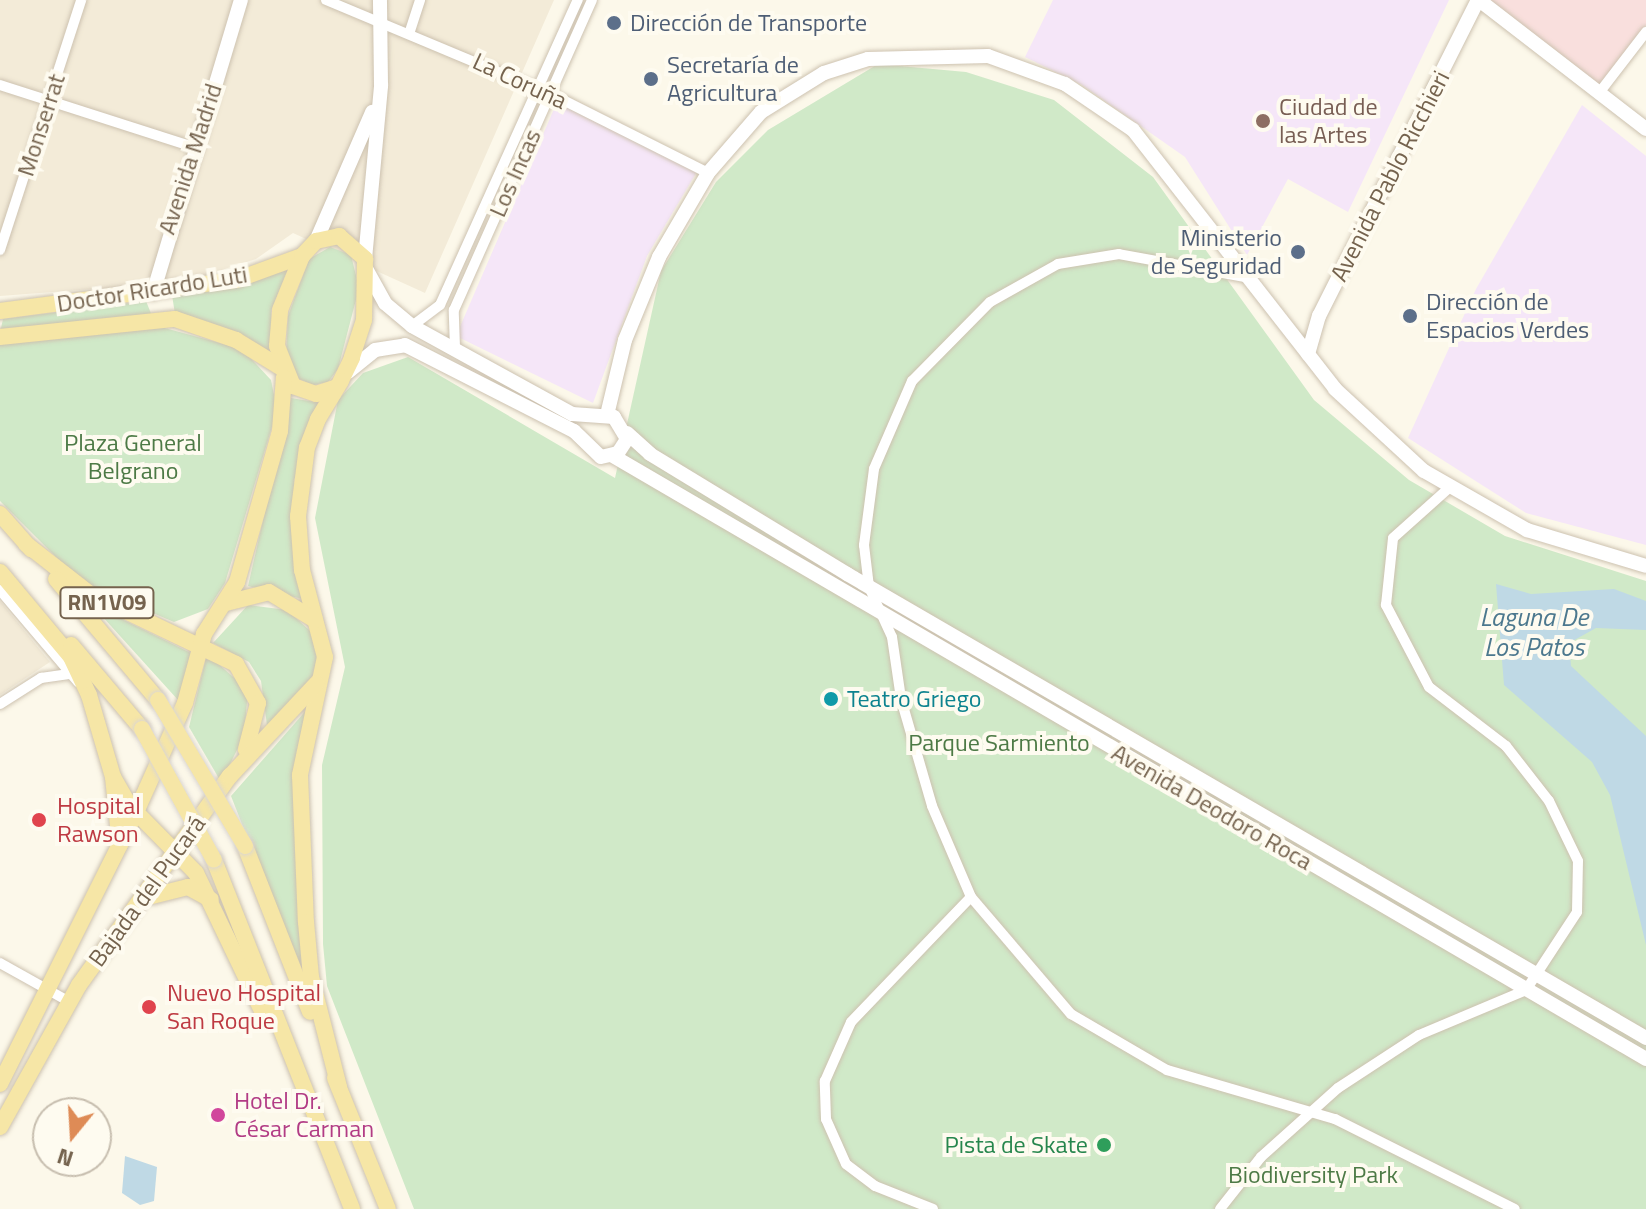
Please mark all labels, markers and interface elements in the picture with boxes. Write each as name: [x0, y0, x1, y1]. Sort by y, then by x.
place label: Dirección de Transporte: [630, 9, 867, 37]
marker: Dirección de Transporte: [605, 14, 623, 32]
street label: La Coruña: [468, 47, 572, 115]
place label: Secretaría de Agricultura: [667, 51, 799, 107]
street label: Avenida Pablo Ricchieri: [1324, 66, 1456, 286]
street label: Monserrat: [11, 70, 71, 180]
marker: Secretaría de Agricultura: [642, 70, 660, 88]
street label: Avenida Madrid: [152, 80, 228, 238]
place label: Ciudad de las Artes: [1279, 93, 1378, 149]
marker: Ciudad de las Artes: [1254, 112, 1272, 130]
street label: Los Incas: [483, 125, 547, 221]
place label: Ministerio de Seguridad: [1151, 224, 1282, 280]
marker: Ministerio de Seguridad: [1289, 243, 1307, 261]
street label: Doctor Ricardo Luti: [55, 260, 249, 318]
place label: Dirección de Espacios Verdes: [1426, 288, 1589, 344]
marker: Dirección de Espacios Verdes: [1401, 307, 1419, 325]
park label: Plaza General Belgrano: [64, 429, 202, 485]
road number: RN1V09: [59, 585, 155, 621]
water label: Laguna De Los Patos: [1480, 601, 1588, 662]
place label: Teatro Griego: [847, 685, 981, 713]
marker: Teatro Griego: [822, 690, 840, 708]
park label: Parque Sarmiento: [908, 729, 1090, 757]
street label: Avenida Deodoro Roca: [1107, 738, 1317, 876]
place label: Hospital Rawson: [57, 792, 141, 848]
marker: Hospital Rawson: [28, 809, 50, 831]
street label: Bajada del Pucará: [83, 810, 211, 972]
place label: Nuevo Hospital San Roque: [167, 979, 321, 1035]
marker: Nuevo Hospital San Roque: [138, 996, 160, 1018]
place label: Hotel Dr. César Carman: [234, 1087, 374, 1143]
north arrow: [32, 1097, 112, 1177]
marker: Hotel Dr. César Carman: [209, 1106, 227, 1124]
place label: Pista de Skate: [945, 1131, 1088, 1159]
marker: Pista de Skate: [1095, 1136, 1113, 1154]
text: N: [53, 1139, 78, 1176]
park label: Biodiversity Park: [1228, 1161, 1398, 1189]

